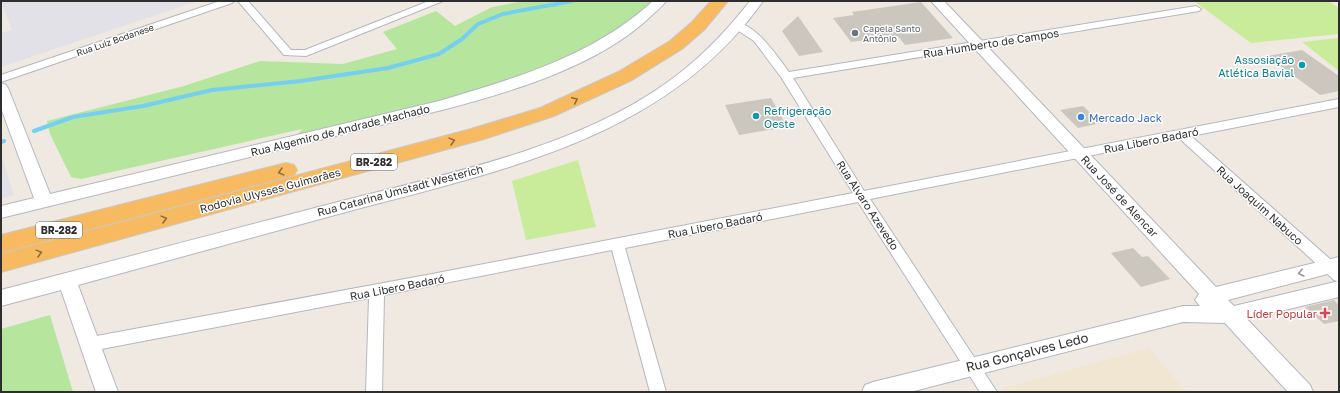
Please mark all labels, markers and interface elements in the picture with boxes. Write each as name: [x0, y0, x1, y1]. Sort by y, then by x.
street label: Rua Luiz Bodanese: [75, 22, 155, 58]
place label: Capela Santo Antônio: [863, 23, 920, 44]
street label: Rua Humberto de Campos: [922, 26, 1060, 60]
marker: Capela Santo Antônio: [850, 28, 860, 38]
place label: Assosiação Atlética Bavial: [1218, 53, 1294, 79]
marker: Assosiação Atlética Bavial: [1297, 60, 1307, 70]
one-way arrow: [571, 97, 578, 105]
street label: Rua Algemiro de Andrade Machado: [249, 101, 431, 159]
place label: Refrigeração Oeste: [764, 104, 832, 130]
marker: Refrigeração Oeste: [751, 111, 761, 121]
place label: Mercado Jack: [1089, 111, 1162, 124]
marker: Mercado Jack: [1076, 112, 1086, 122]
street label: Rua Libero Badaró: [1103, 124, 1200, 156]
one-way arrow: [448, 137, 455, 146]
street label: Rua José de Alencar: [1079, 153, 1162, 240]
road number: BR-282: [351, 154, 397, 170]
street label: Rua Alvaro Azevedo: [834, 158, 902, 252]
street label: Rua Catarina Umstadt Westerich: [316, 162, 484, 218]
street label: Rua Joaquim Nabuco: [1214, 163, 1306, 247]
street label: Rodovia Ulysses Guimarães: [198, 165, 342, 215]
one-way arrow: [278, 167, 285, 176]
street label: Rua Libero Badaró: [667, 209, 764, 241]
one-way arrow: [161, 216, 168, 224]
road number: BR-282: [36, 222, 82, 238]
one-way arrow: [35, 249, 42, 258]
one-way arrow: [1298, 268, 1305, 277]
street label: Rua Libero Badaró: [349, 271, 446, 303]
place label: Líder Popular: [1246, 307, 1318, 320]
marker: Líder Popular: [1320, 308, 1330, 318]
street label: Rua Gonçalves Ledo: [964, 329, 1090, 375]

